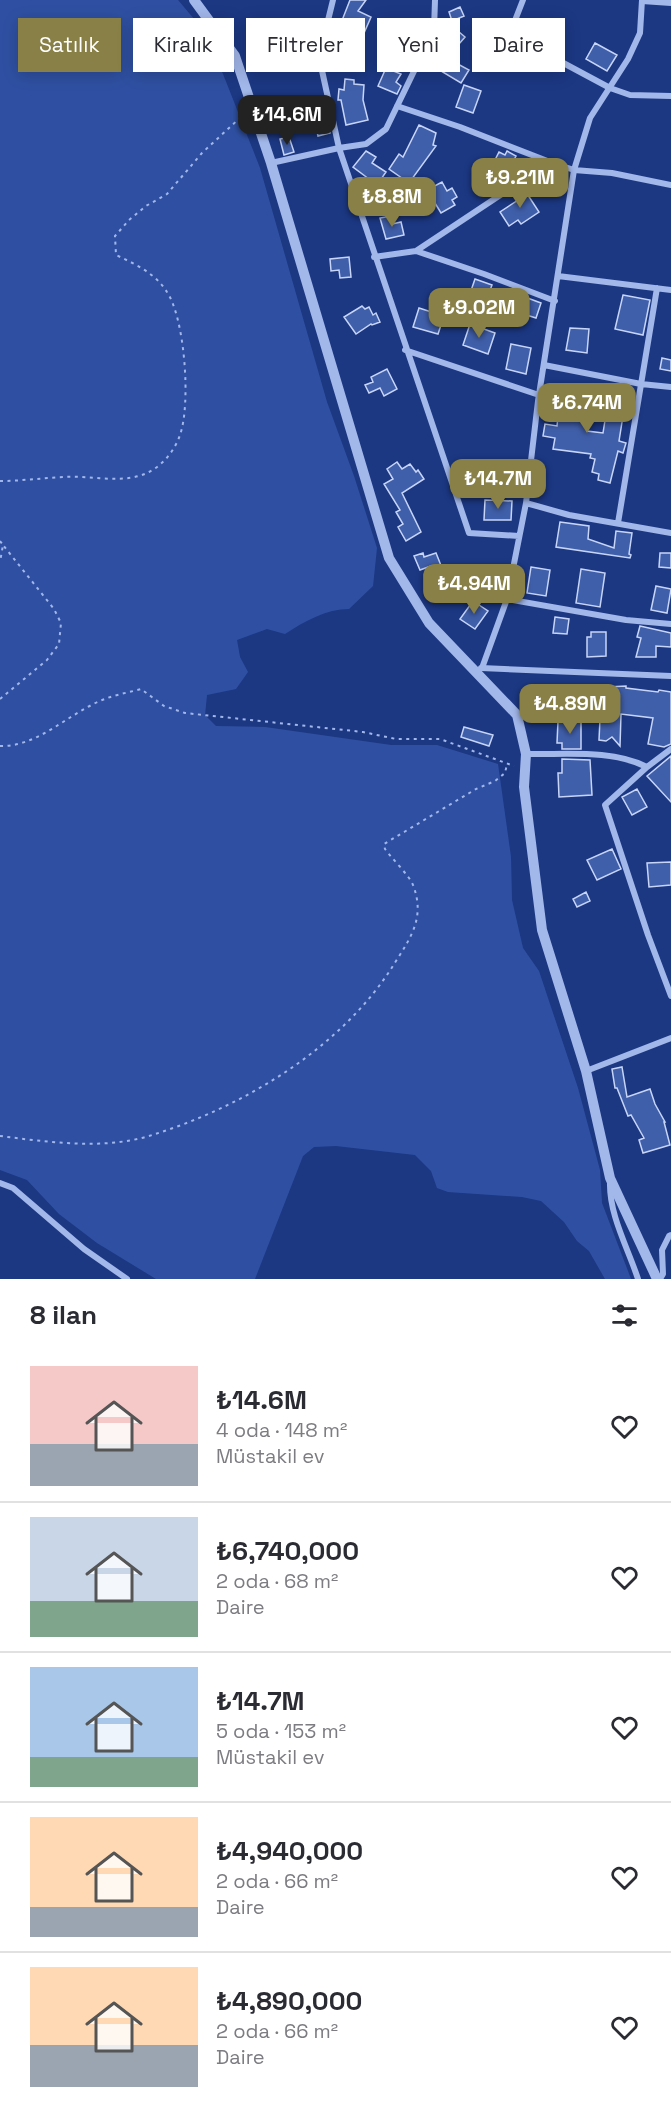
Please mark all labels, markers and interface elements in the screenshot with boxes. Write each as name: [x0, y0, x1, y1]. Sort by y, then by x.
chip: Satılık: [18, 18, 121, 72]
chip: Kiralık: [133, 18, 234, 72]
chip: Filtreler: [246, 18, 365, 72]
chip: Yeni: [377, 18, 460, 72]
chip: Daire: [472, 18, 565, 72]
pin: ₺14.6M: [238, 95, 336, 146]
text: ₺14.6M: [252, 101, 322, 127]
pin: ₺9.21M: [471, 158, 569, 209]
text: ₺9.21M: [485, 164, 555, 190]
pin: ₺8.8M: [350, 177, 434, 228]
text: ₺8.8M: [362, 183, 422, 209]
pin: ₺9.02M: [430, 288, 528, 339]
text: ₺9.02M: [443, 294, 515, 320]
pin: ₺6.74M: [538, 383, 636, 434]
text: ₺6.74M: [552, 389, 622, 415]
pin: ₺14.7M: [449, 459, 547, 510]
text: ₺14.7M: [464, 465, 532, 491]
pin: ₺4.94M: [425, 564, 523, 615]
text: ₺4.94M: [437, 570, 511, 596]
pin: ₺4.89M: [521, 684, 619, 735]
text: ₺4.89M: [533, 690, 607, 716]
text: 8 ilan: [30, 1298, 97, 1332]
icon: filters: [608, 1299, 641, 1332]
text: ₺14.6M: [216, 1383, 307, 1417]
icon: home: [78, 1390, 150, 1462]
icon: heart: [608, 1410, 641, 1443]
text: 4 oda · 148 m²: [216, 1417, 347, 1443]
text: Müstakil ev: [216, 1443, 324, 1469]
text: ₺6,740,000: [216, 1534, 359, 1568]
icon: home: [78, 1541, 150, 1613]
icon: heart: [608, 1561, 641, 1594]
text: 2 oda · 68 m²: [216, 1568, 338, 1594]
text: Daire: [216, 1594, 265, 1620]
text: ₺14.7M: [216, 1684, 305, 1718]
icon: home: [78, 1691, 150, 1763]
icon: heart: [608, 1711, 641, 1744]
text: 5 oda · 153 m²: [216, 1718, 346, 1744]
text: Müstakil ev: [216, 1744, 324, 1770]
text: ₺4,940,000: [216, 1834, 363, 1868]
icon: home: [78, 1841, 150, 1913]
icon: heart: [608, 1861, 641, 1894]
text: 2 oda · 66 m²: [216, 1868, 338, 1894]
text: Daire: [216, 1894, 265, 1920]
text: ₺4,890,000: [216, 1984, 362, 2018]
icon: home: [78, 1991, 150, 2063]
icon: heart: [608, 2011, 641, 2044]
text: 2 oda · 66 m²: [216, 2018, 338, 2044]
text: Daire: [216, 2044, 265, 2070]

